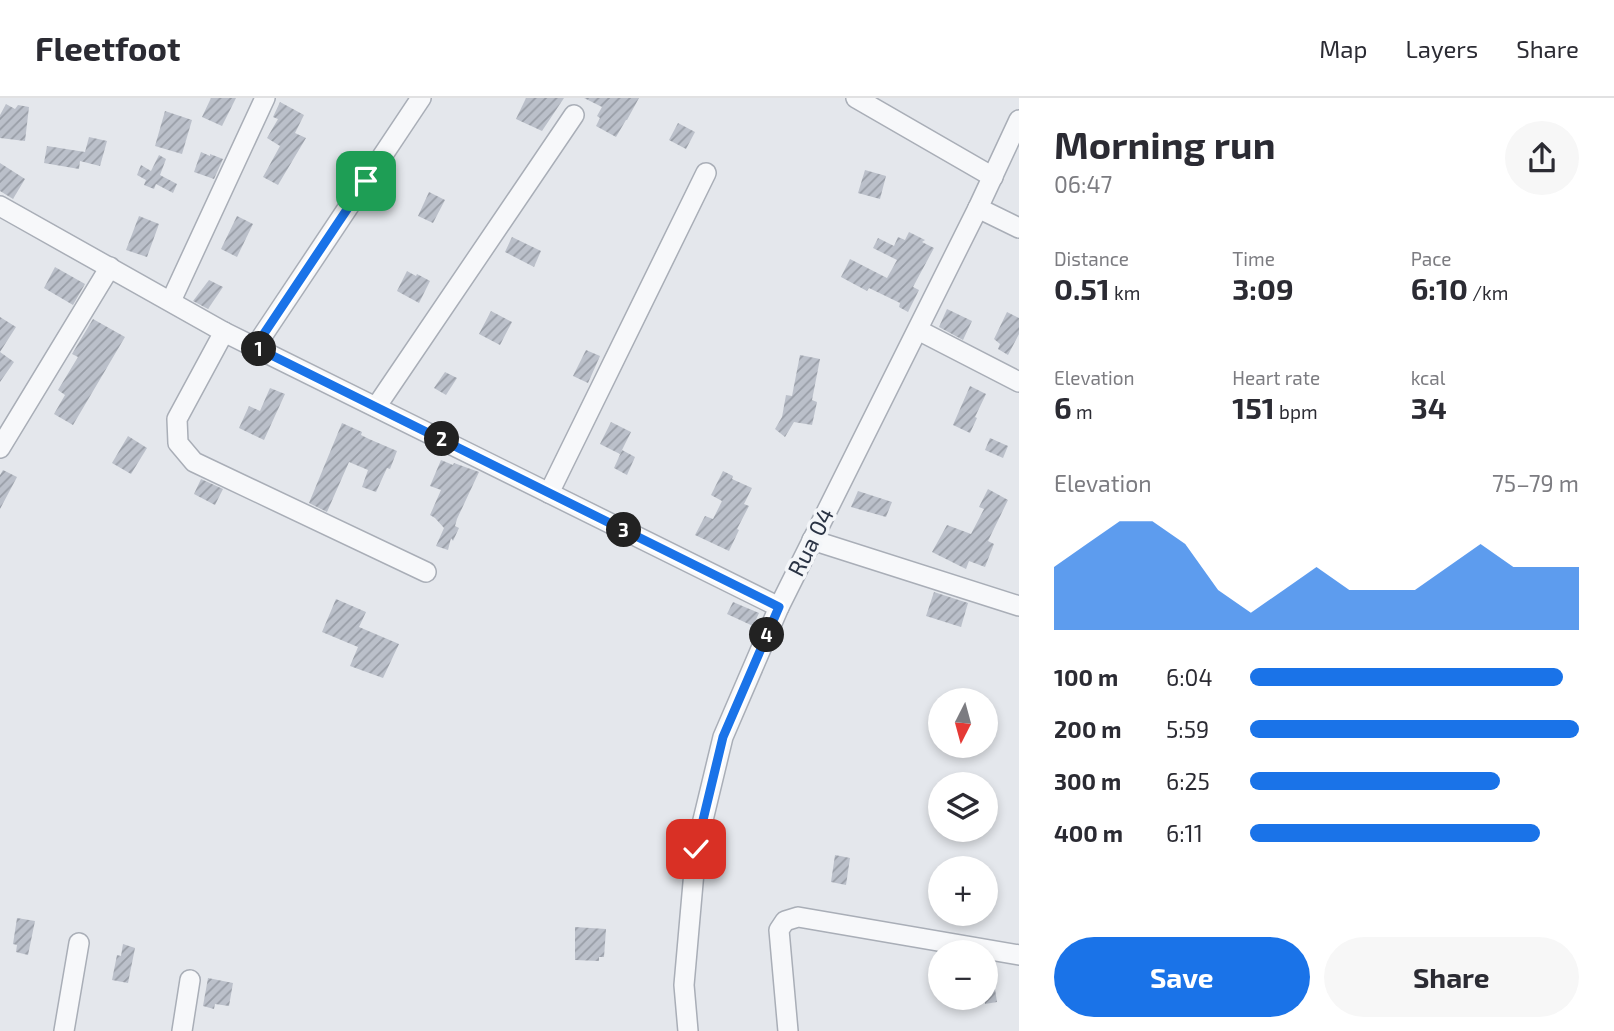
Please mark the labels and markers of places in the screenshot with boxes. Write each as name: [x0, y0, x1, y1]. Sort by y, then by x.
pin: [336, 151, 396, 211]
pin: 1: [242, 331, 276, 366]
pin: 2: [424, 422, 460, 456]
pin: 3: [606, 512, 642, 548]
pin: 4: [750, 618, 784, 652]
pin: [666, 819, 726, 879]

